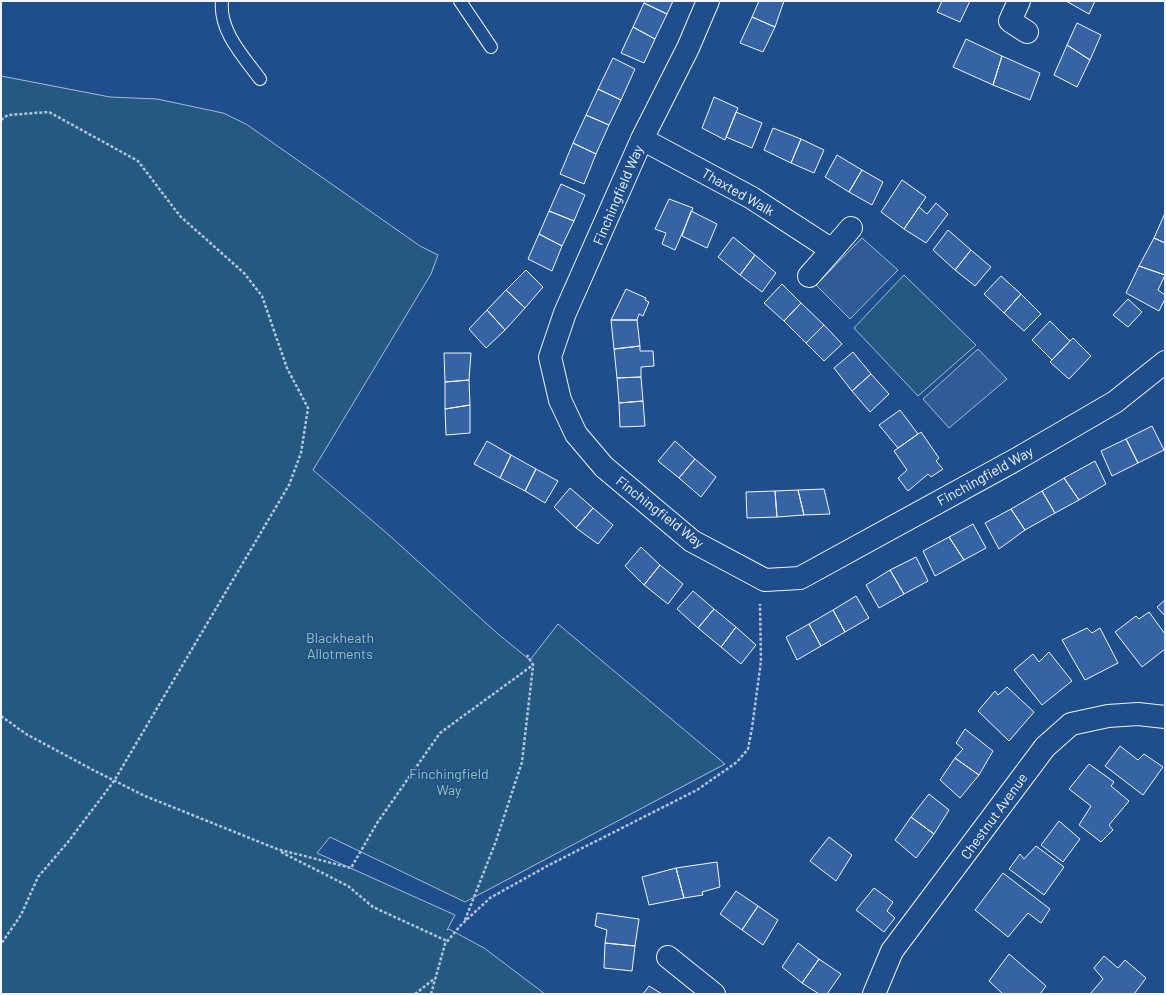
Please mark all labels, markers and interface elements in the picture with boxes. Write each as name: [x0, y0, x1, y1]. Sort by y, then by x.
street label: Finchingfield Way: [589, 142, 647, 247]
street label: Thaxted Walk: [699, 164, 778, 219]
street label: Finchingfield Way: [934, 442, 1036, 509]
street label: Finchingfield Way: [613, 472, 708, 552]
park label: Blackheath Allotments: [306, 629, 374, 662]
park label: Finchingfield Way: [409, 765, 489, 798]
street label: Chestnut Avenue: [957, 769, 1031, 862]

